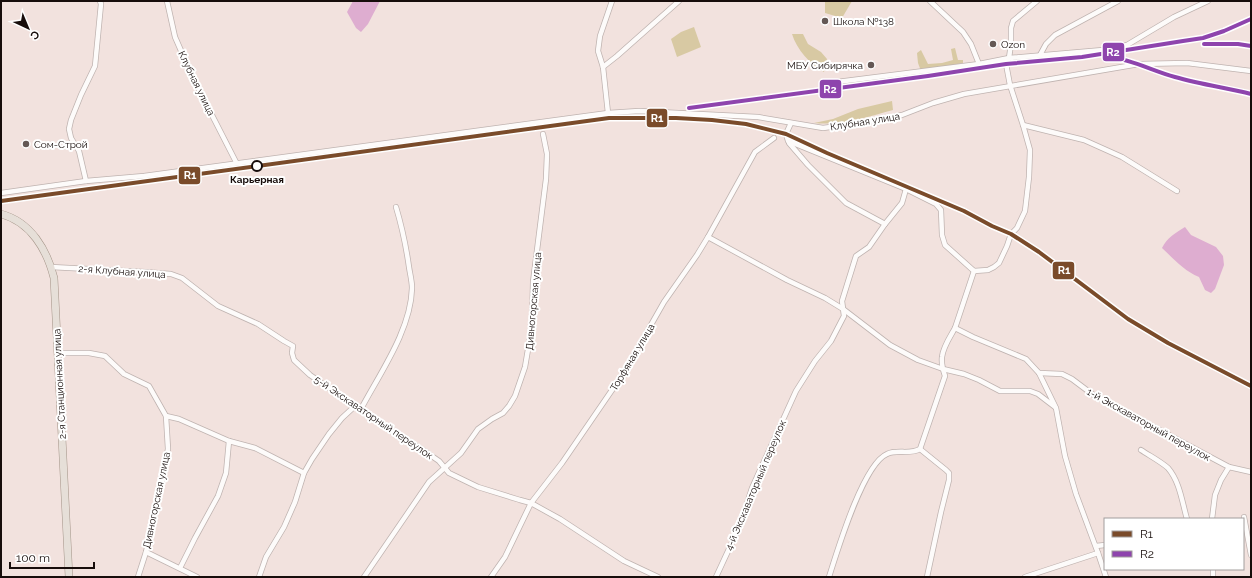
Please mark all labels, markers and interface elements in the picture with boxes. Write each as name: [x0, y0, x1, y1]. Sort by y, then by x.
north arrow: [8, 8, 48, 48]
marker: Школа №138: [820, 16, 830, 26]
place label: Школа №138: [833, 16, 894, 27]
text: С: [27, 28, 42, 42]
marker: Ozon: [988, 39, 998, 49]
place label: Ozon: [1001, 39, 1025, 50]
line badge: R2: [1102, 42, 1125, 62]
text: R2: [1106, 46, 1120, 59]
street label: Клубная улица: [176, 49, 217, 117]
place label: МБУ Сибирячка: [787, 60, 863, 71]
marker: МБУ Сибирячка: [866, 60, 876, 70]
line badge: R2: [819, 79, 842, 99]
text: R2: [823, 83, 837, 96]
line badge: R1: [646, 108, 668, 128]
street label: Клубная улица: [829, 111, 901, 132]
text: R1: [651, 112, 664, 125]
marker: Сом-Строй: [21, 139, 31, 149]
place label: Сом-Строй: [34, 139, 88, 150]
marker: Карьерная: [251, 160, 263, 172]
line badge: R1: [178, 166, 201, 185]
text: R1: [184, 169, 197, 182]
place label: Карьерная: [230, 174, 284, 185]
street label: Дивногорская улица: [524, 251, 543, 351]
line badge: R1: [1052, 261, 1075, 280]
street label: 2-я Клубная улица: [78, 263, 166, 280]
text: R1: [1058, 264, 1071, 277]
street label: Торфяная улица: [608, 322, 657, 393]
street label: 2-я Станционная улица: [51, 328, 68, 439]
street label: 5-й Экскаваторный переулок: [312, 374, 435, 461]
street label: 1-й Экскаваторный переулок: [1085, 386, 1212, 463]
street label: 4-й Экскаваторный переулок: [723, 418, 788, 552]
street label: Дивногорская улица: [141, 451, 172, 549]
legend: [1104, 518, 1244, 570]
text: R1: [1140, 527, 1153, 541]
scale bar: [10, 544, 94, 570]
text: R2: [1140, 547, 1154, 561]
text: 100 m: [16, 551, 50, 565]

